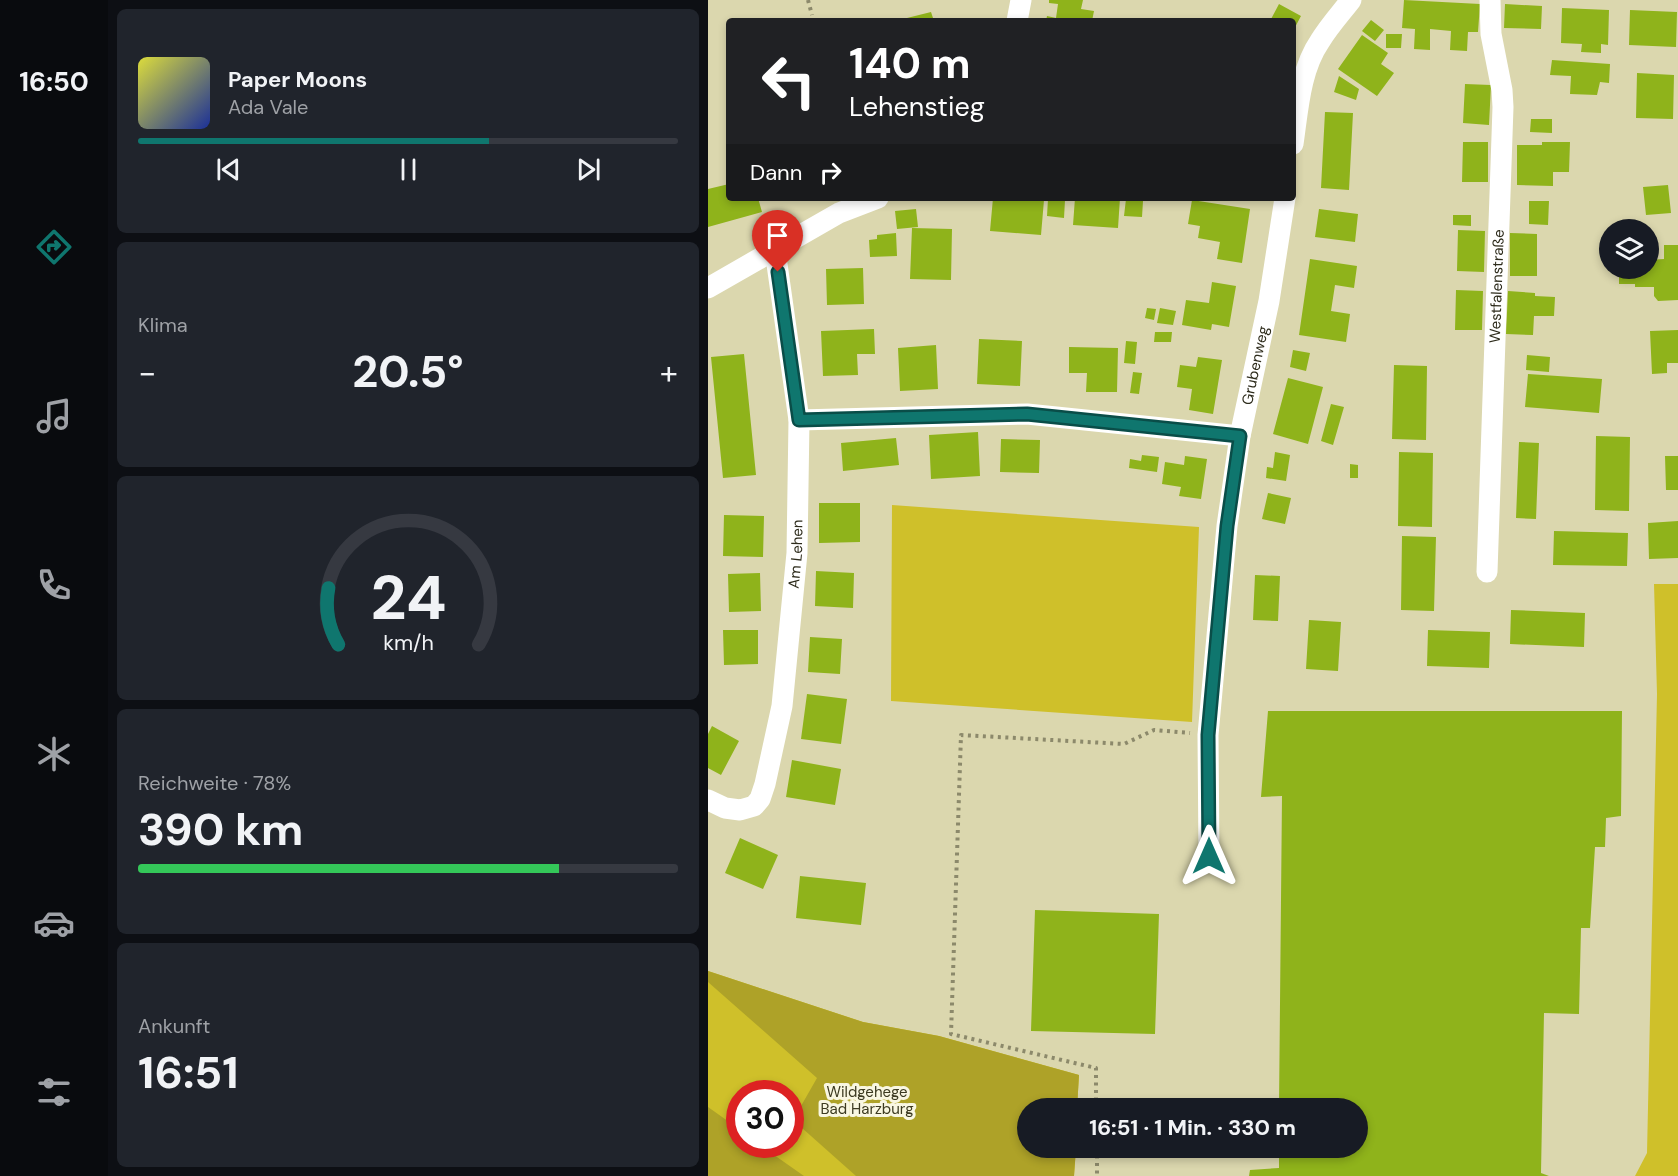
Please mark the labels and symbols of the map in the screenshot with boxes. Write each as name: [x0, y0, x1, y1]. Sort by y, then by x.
pin: [752, 210, 803, 272]
street label: Westfalenstraße: [1485, 229, 1509, 343]
street label: Grubenweg: [1237, 324, 1273, 407]
street label: Am Lehen: [784, 519, 808, 590]
position arrow: [1177, 824, 1241, 888]
speed limit sign: 30: [726, 1080, 804, 1158]
park label: Wildgehege Bad Harzburg: [820, 1082, 914, 1119]

